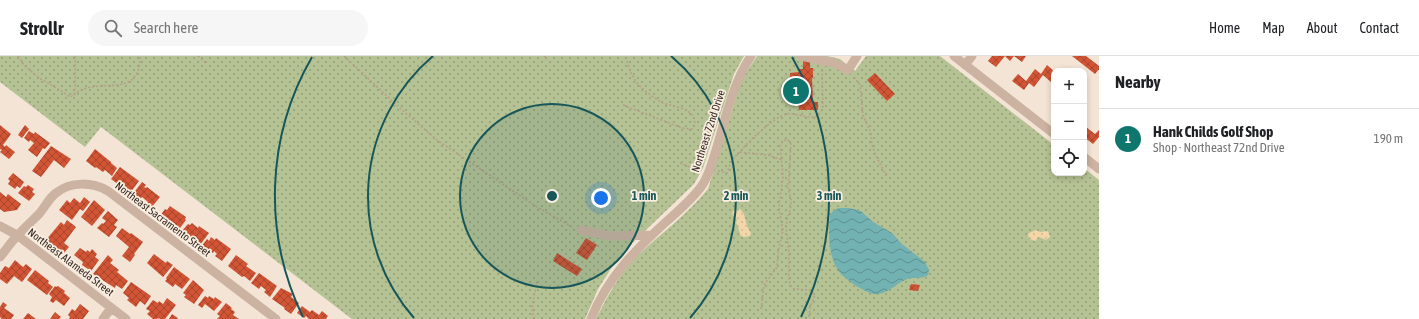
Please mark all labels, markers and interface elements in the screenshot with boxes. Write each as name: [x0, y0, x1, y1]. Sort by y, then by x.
search box: [88, 10, 368, 46]
text: Strollr: [20, 17, 64, 39]
icon: search: [102, 17, 124, 39]
text: Search here: [134, 19, 198, 36]
text: Home: [1209, 20, 1240, 36]
text: Map: [1262, 20, 1285, 36]
text: About: [1307, 20, 1338, 36]
text: Contact: [1360, 20, 1399, 36]
map controls: [1051, 68, 1087, 176]
button: +: [1051, 68, 1087, 104]
text: Nearby: [1115, 72, 1161, 92]
pin: 1: [783, 76, 809, 106]
street label: Northeast 72nd Drive: [689, 88, 727, 174]
button: −: [1051, 104, 1087, 140]
text: Hank Childs Golf Shop: [1153, 123, 1273, 140]
text: 1: [1125, 131, 1131, 146]
text: 190 m: [1374, 131, 1403, 146]
button: locate: [1051, 140, 1087, 176]
text: Shop · Northeast 72nd Drive: [1153, 140, 1285, 155]
street label: Northeast Sacramento Street: [113, 179, 213, 259]
your location: [591, 188, 611, 208]
centre of rings: [545, 189, 559, 203]
text: 1 min: [632, 189, 656, 203]
text: 2 min: [724, 189, 748, 203]
text: 3 min: [817, 189, 841, 203]
street label: Northeast Alameda Street: [26, 226, 116, 298]

